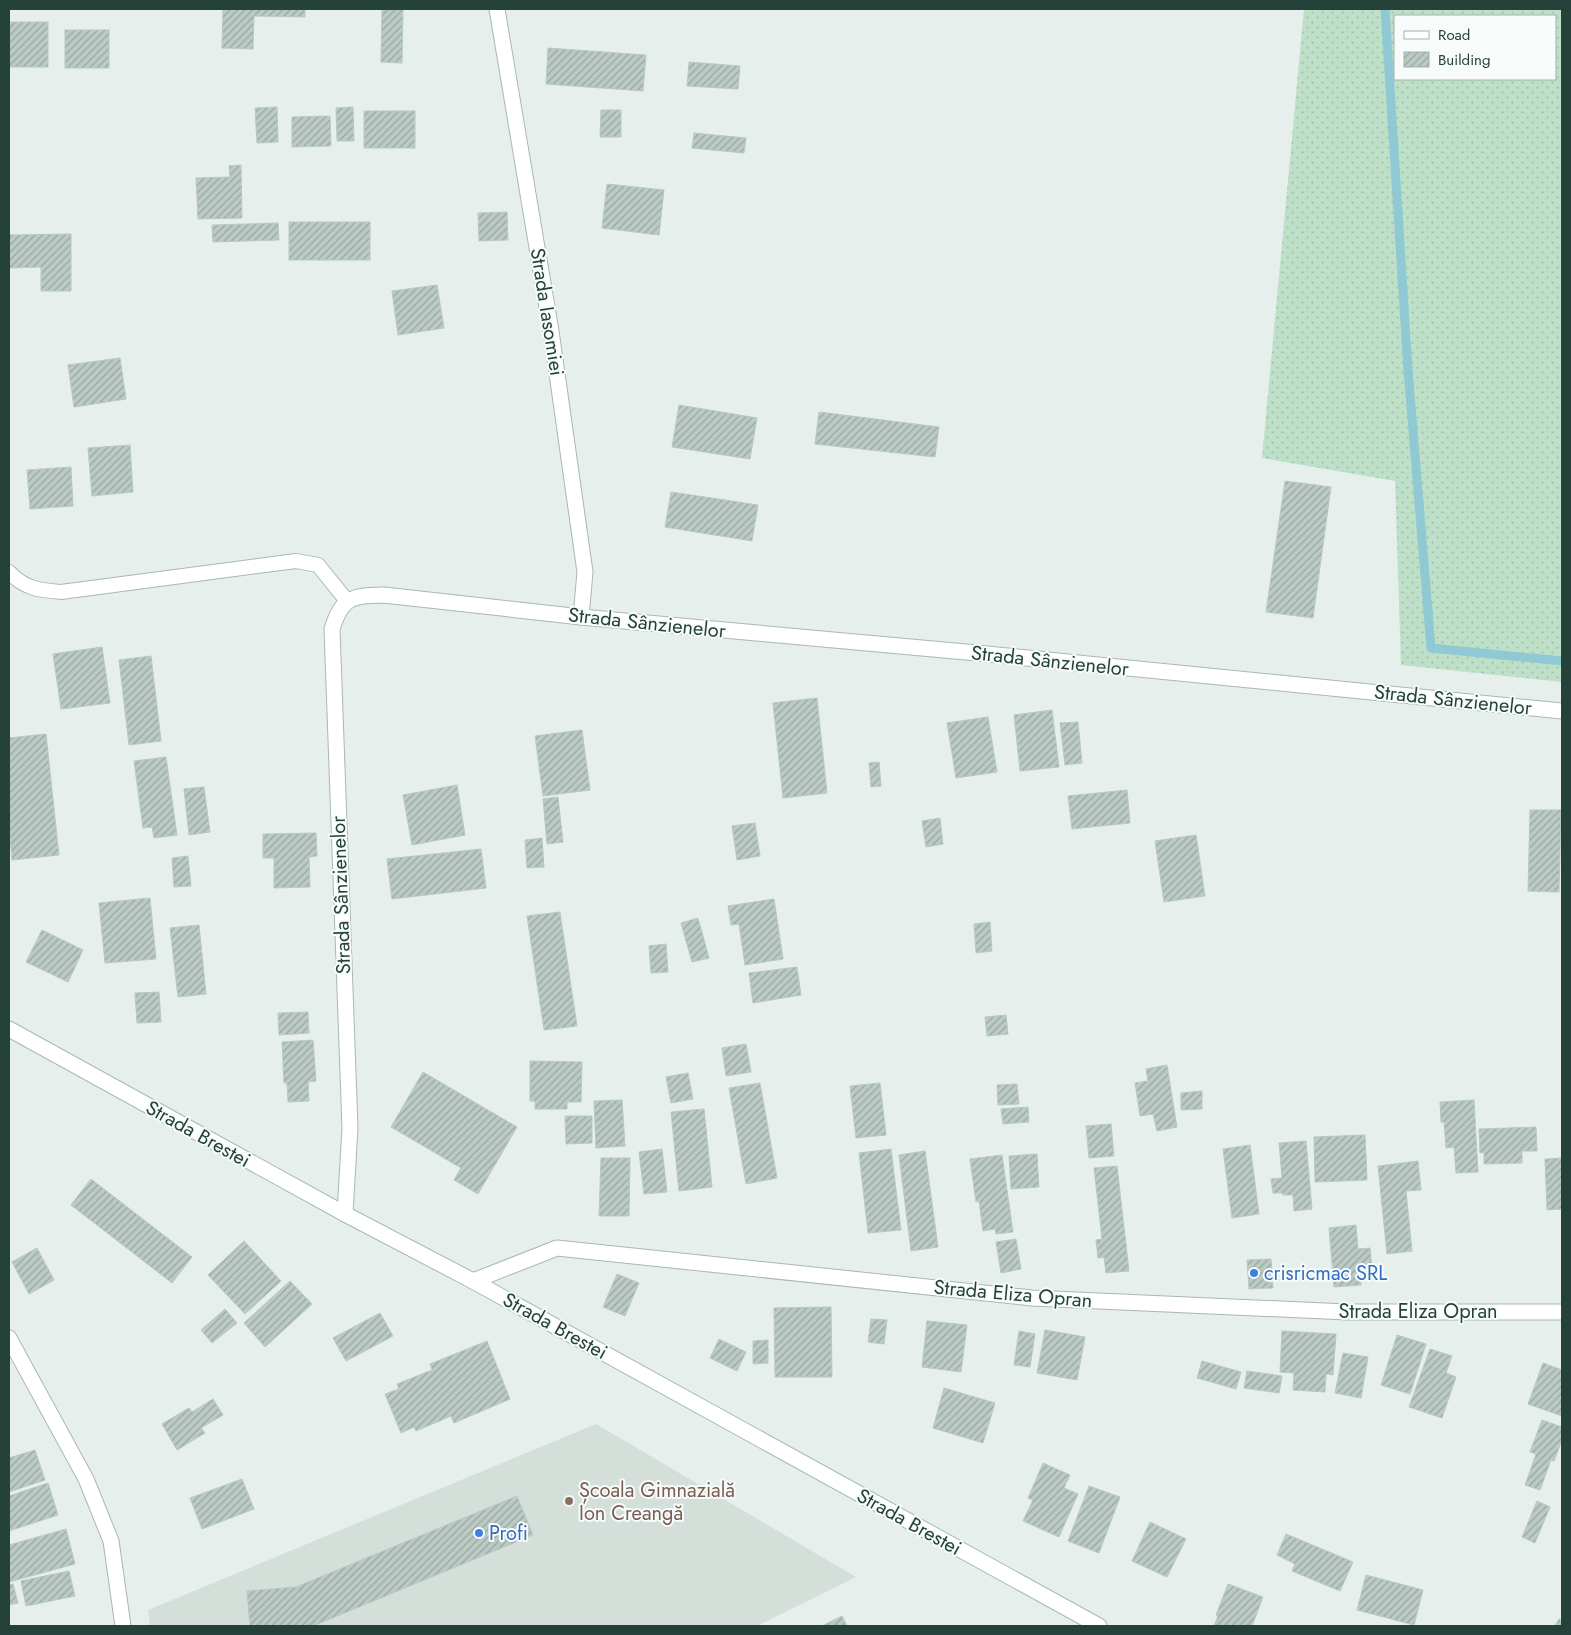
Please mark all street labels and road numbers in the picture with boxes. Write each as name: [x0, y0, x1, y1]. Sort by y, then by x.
street label: Strada Iasomiei: [523, 246, 571, 378]
street label: Strada Sânzienelor: [567, 600, 727, 646]
street label: Strada Sânzienelor: [970, 638, 1130, 684]
street label: Strada Sânzienelor: [1373, 677, 1533, 723]
street label: Strada Sânzienelor: [324, 815, 358, 975]
street label: Strada Brestei: [140, 1093, 256, 1175]
street label: Strada Eliza Opran: [933, 1273, 1093, 1315]
street label: Strada Brestei: [497, 1285, 613, 1367]
street label: Strada Eliza Opran: [1338, 1297, 1498, 1326]
street label: Strada Brestei: [851, 1481, 967, 1563]

